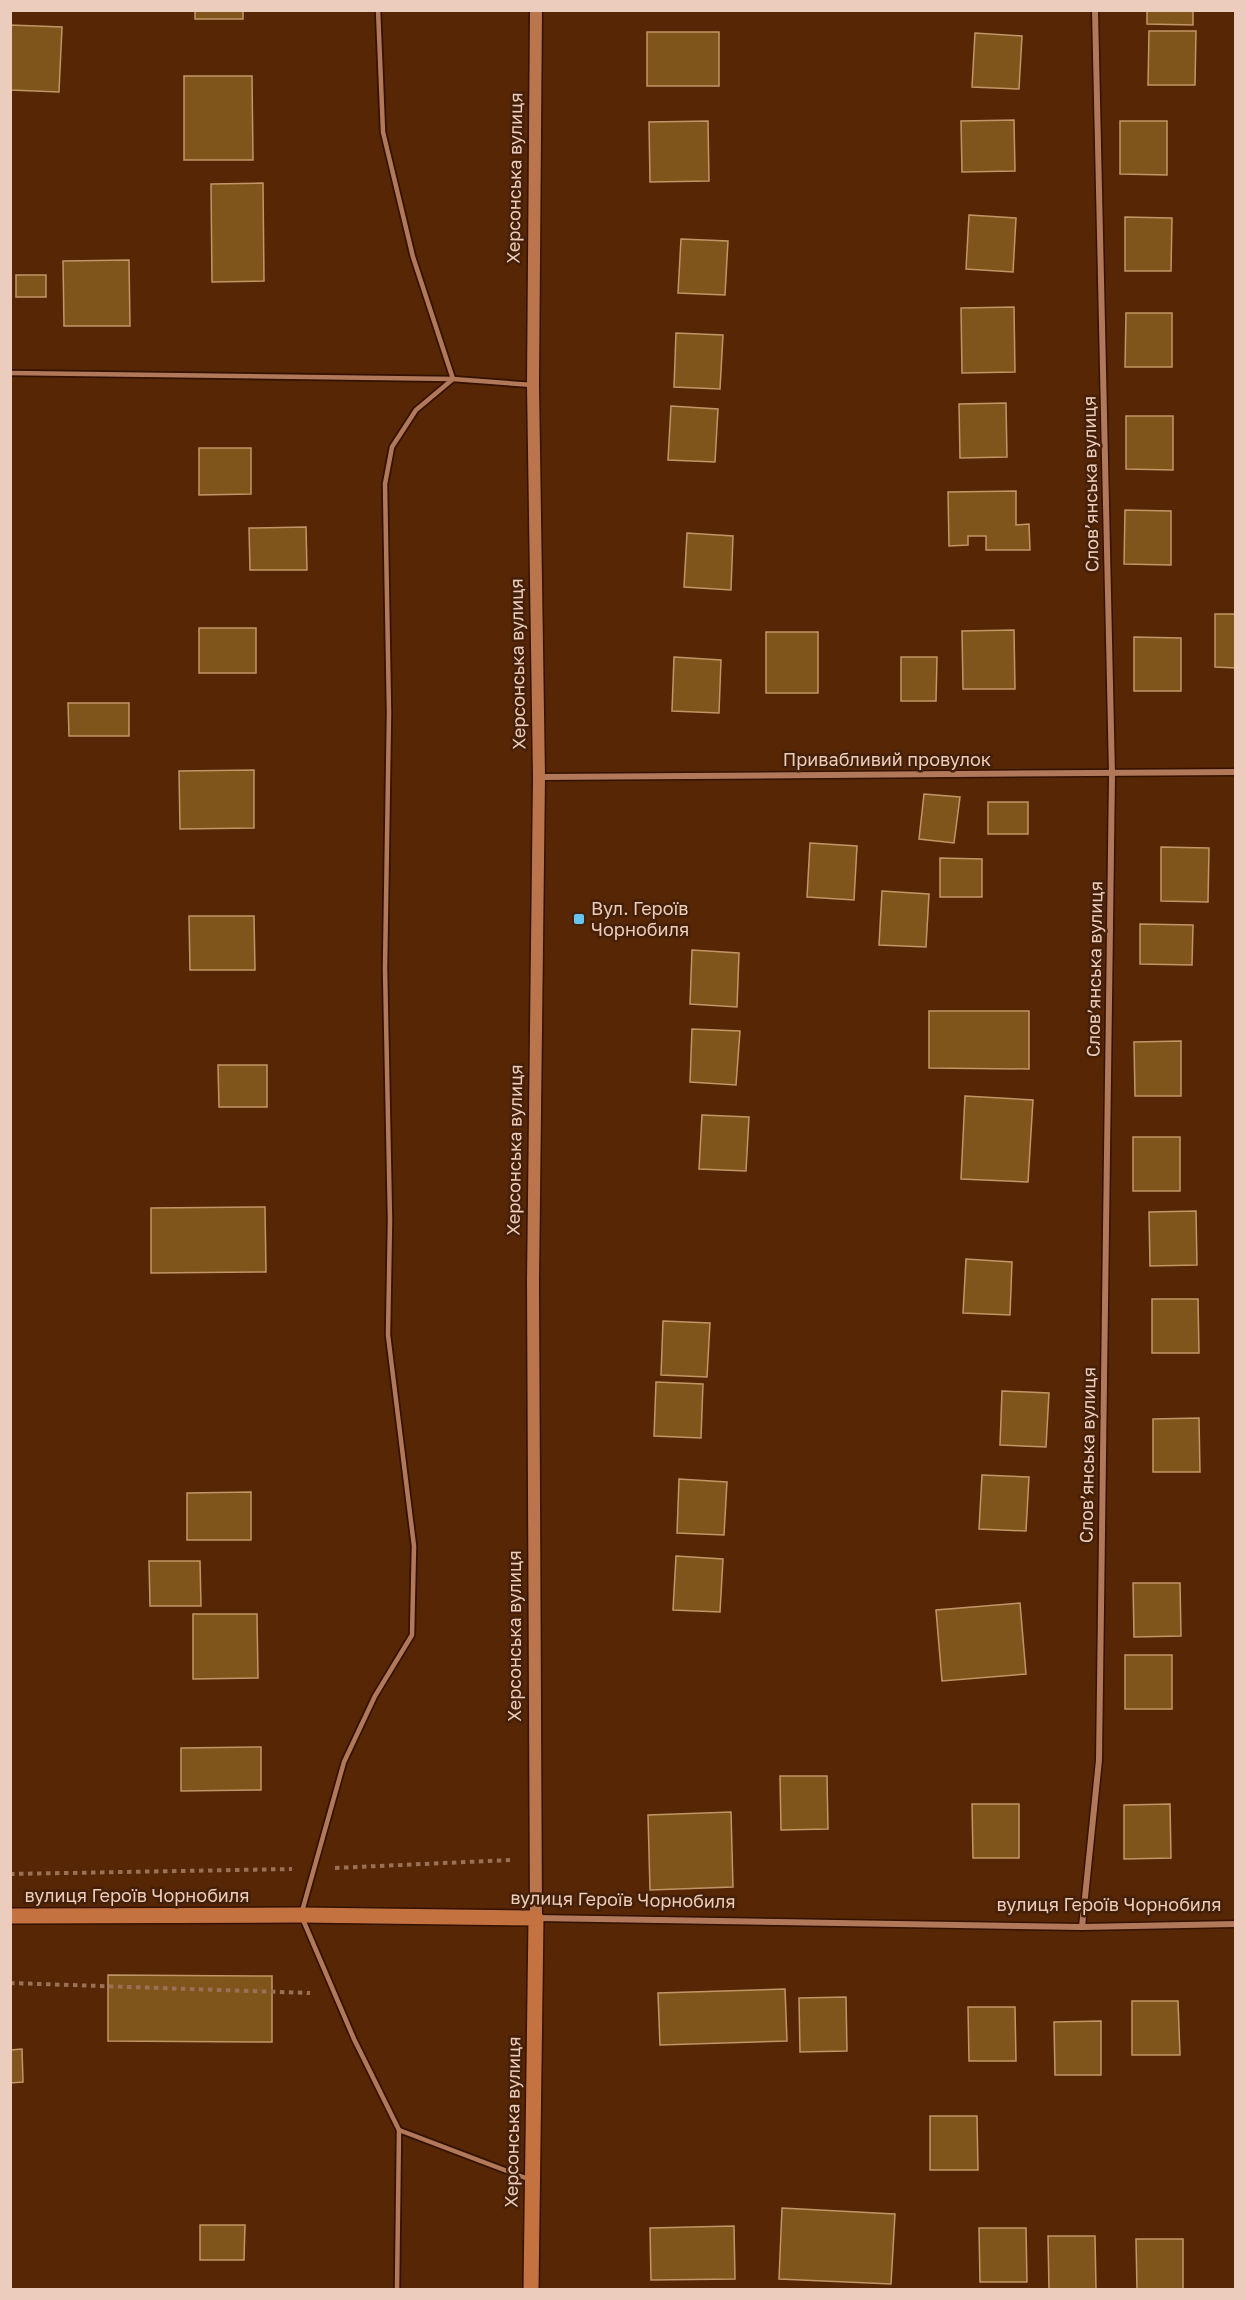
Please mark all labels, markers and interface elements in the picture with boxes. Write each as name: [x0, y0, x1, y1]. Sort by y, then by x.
street label: Херсонська вулиця: [502, 92, 526, 264]
street label: Словʼянська вулиця: [1077, 396, 1103, 572]
street label: Херсонська вулиця: [505, 578, 529, 750]
street label: Привабливий провулок: [783, 748, 991, 770]
street label: Словʼянська вулиця: [1081, 881, 1107, 1057]
place label: Вул. Героїв Чорнобиля: [591, 897, 689, 940]
marker: Вул. Героїв Чорнобиля: [572, 912, 586, 926]
street label: Херсонська вулиця: [502, 1064, 526, 1236]
street label: Словʼянська вулиця: [1074, 1367, 1100, 1543]
street label: Херсонська вулиця: [503, 1550, 525, 1722]
street label: вулиця Героїв Чорнобиля: [24, 1884, 250, 1906]
street label: вулиця Героїв Чорнобиля: [510, 1886, 736, 1912]
street label: вулиця Героїв Чорнобиля: [996, 1893, 1222, 1915]
street label: Херсонська вулиця: [500, 2036, 524, 2208]

